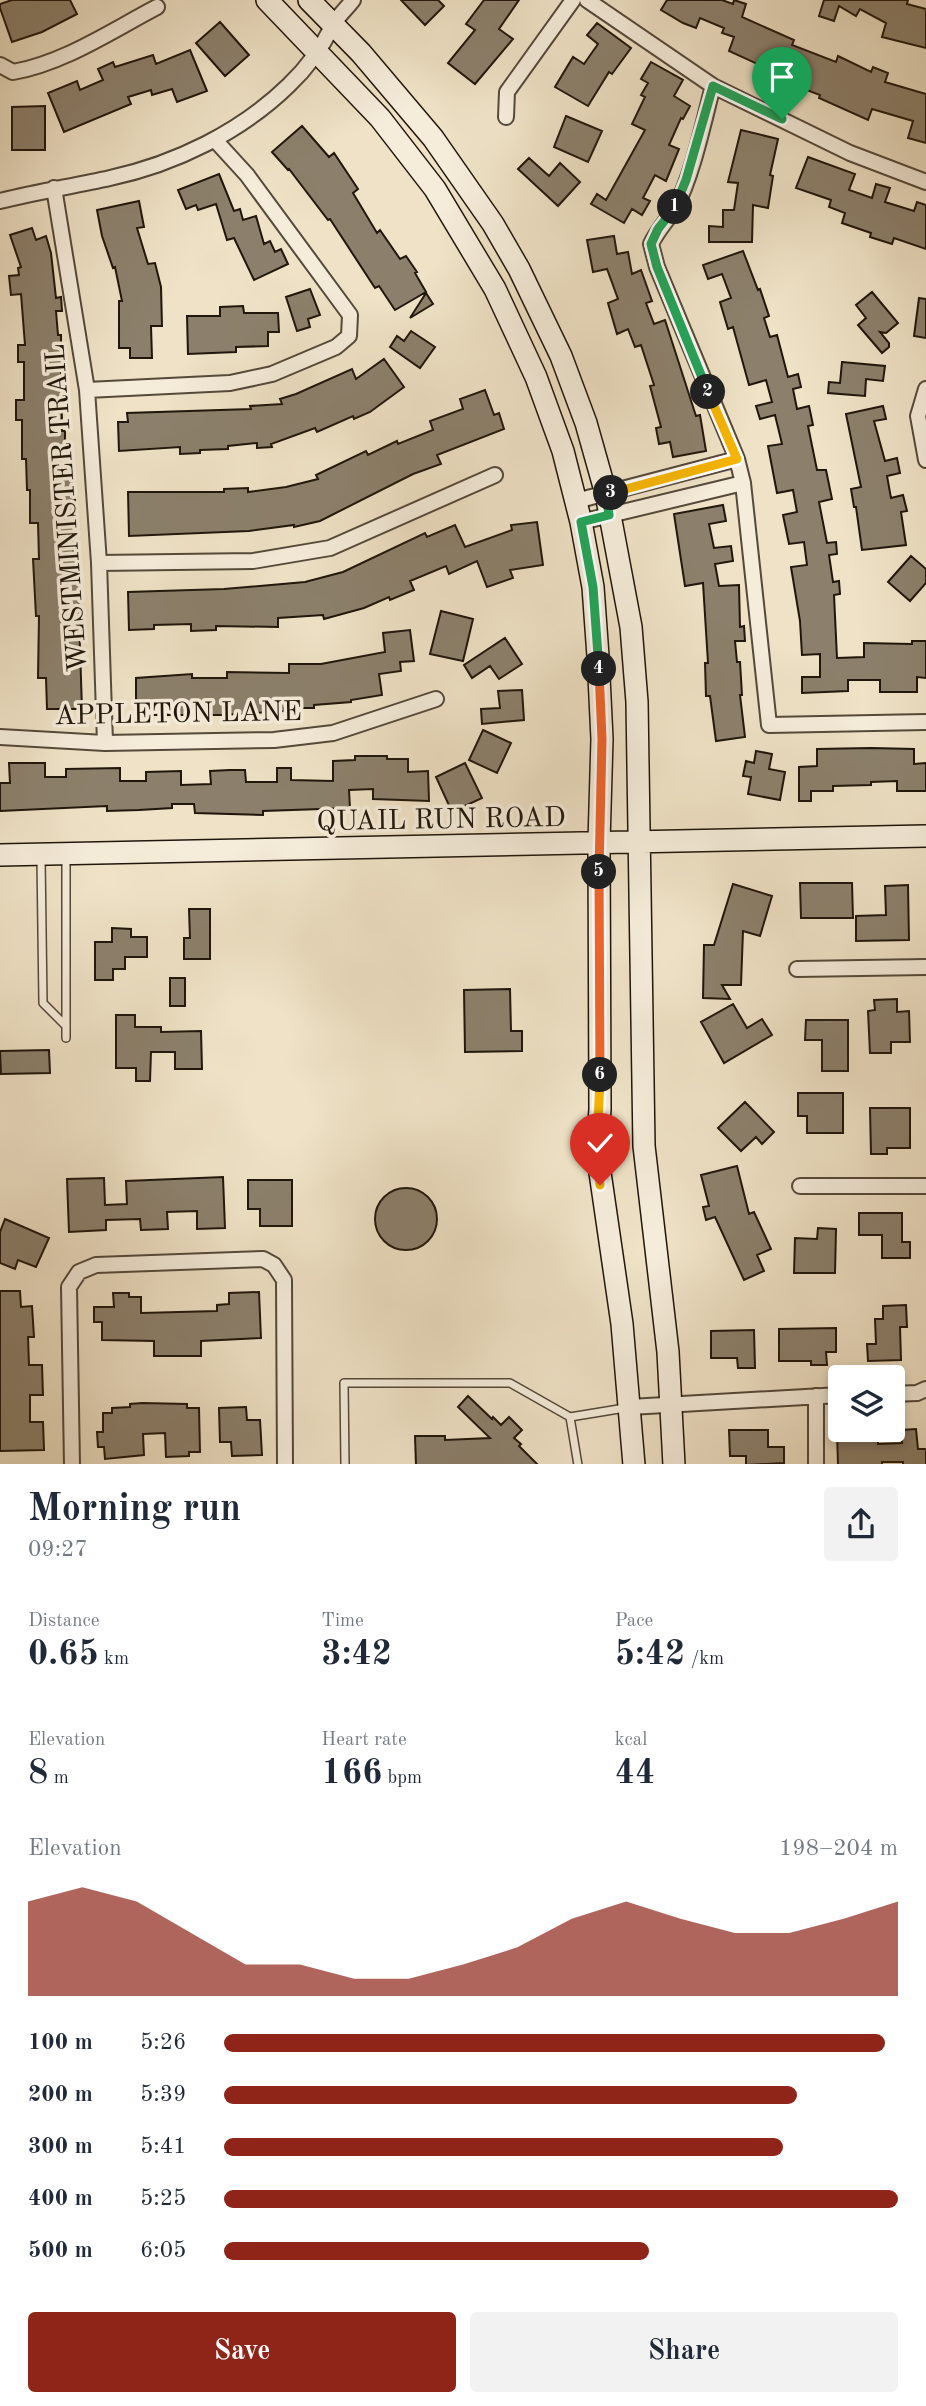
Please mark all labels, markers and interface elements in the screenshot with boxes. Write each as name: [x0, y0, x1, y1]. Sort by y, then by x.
pin: [752, 47, 812, 119]
icon: arrive: [763, 58, 801, 96]
pin: 1: [658, 190, 692, 224]
text: 1: [669, 197, 680, 216]
street label: WESTMINISTER TRAIL: [43, 342, 93, 673]
pin: 2: [690, 374, 726, 410]
text: 2: [702, 382, 713, 401]
pin: 3: [594, 476, 628, 510]
text: 3: [605, 483, 616, 502]
pin: 4: [582, 652, 616, 686]
text: 4: [593, 659, 604, 678]
street label: APPLETON LANE: [54, 699, 302, 731]
street label: QUAIL RUN ROAD: [316, 805, 566, 837]
pin: 5: [582, 854, 616, 890]
text: 5: [593, 862, 604, 881]
pin: 6: [582, 1058, 618, 1092]
text: 6: [594, 1065, 605, 1084]
pin: [570, 1113, 630, 1185]
icon: check: [581, 1124, 619, 1162]
map controls: [828, 1365, 905, 1442]
button: layers: [828, 1365, 905, 1442]
button: share: [824, 1487, 898, 1561]
text: Morning run: [28, 1491, 241, 1529]
text: 09:27: [28, 1538, 88, 1561]
text: Distance: [28, 1612, 100, 1631]
text: Time: [321, 1612, 364, 1631]
text: Pace: [615, 1612, 653, 1631]
text: 0.65: [28, 1637, 99, 1672]
text: 3:42: [321, 1637, 392, 1672]
text: 5:42: [615, 1637, 685, 1672]
text: km: [99, 1650, 129, 1669]
text: /km: [685, 1650, 724, 1669]
text: Elevation: [28, 1731, 105, 1750]
text: Heart rate: [321, 1731, 407, 1750]
text: kcal: [615, 1731, 647, 1750]
text: 8: [28, 1756, 48, 1791]
text: 166: [321, 1756, 382, 1791]
text: 44: [615, 1756, 655, 1791]
text: m: [48, 1769, 69, 1788]
text: bpm: [382, 1769, 422, 1788]
text: Elevation: [28, 1837, 122, 1860]
text: 198–204 m: [779, 1837, 898, 1860]
text: 100 m: [28, 2031, 93, 2054]
text: 5:26: [140, 2031, 186, 2054]
text: 200 m: [28, 2083, 93, 2106]
text: 5:39: [140, 2083, 186, 2106]
text: 300 m: [28, 2135, 93, 2158]
text: 5:41: [140, 2135, 186, 2158]
text: 400 m: [28, 2187, 93, 2210]
text: 5:25: [140, 2187, 186, 2210]
text: 500 m: [28, 2239, 93, 2262]
text: 6:05: [140, 2239, 186, 2262]
button: Save: [28, 2312, 456, 2392]
button: Share: [470, 2312, 898, 2392]

